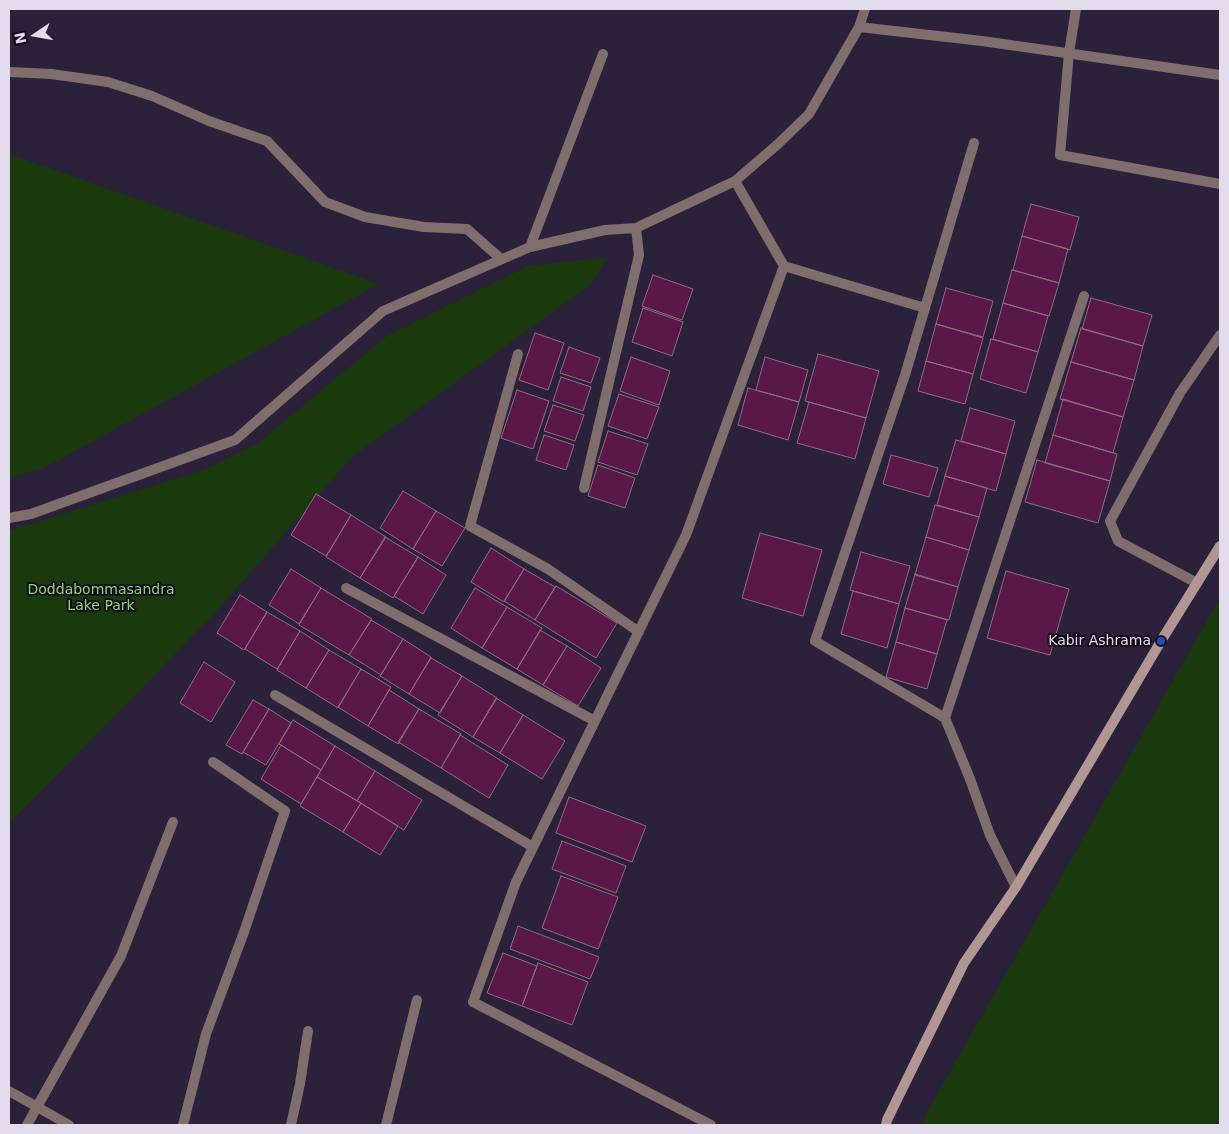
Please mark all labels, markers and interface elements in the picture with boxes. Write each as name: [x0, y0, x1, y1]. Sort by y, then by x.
north arrow: [10, 10, 60, 60]
text: N: [11, 31, 29, 46]
park label: Doddabommasandra Lake Park: [28, 582, 174, 614]
place label: Kabir Ashrama: [1048, 633, 1151, 649]
marker: Kabir Ashrama: [1155, 635, 1167, 647]

